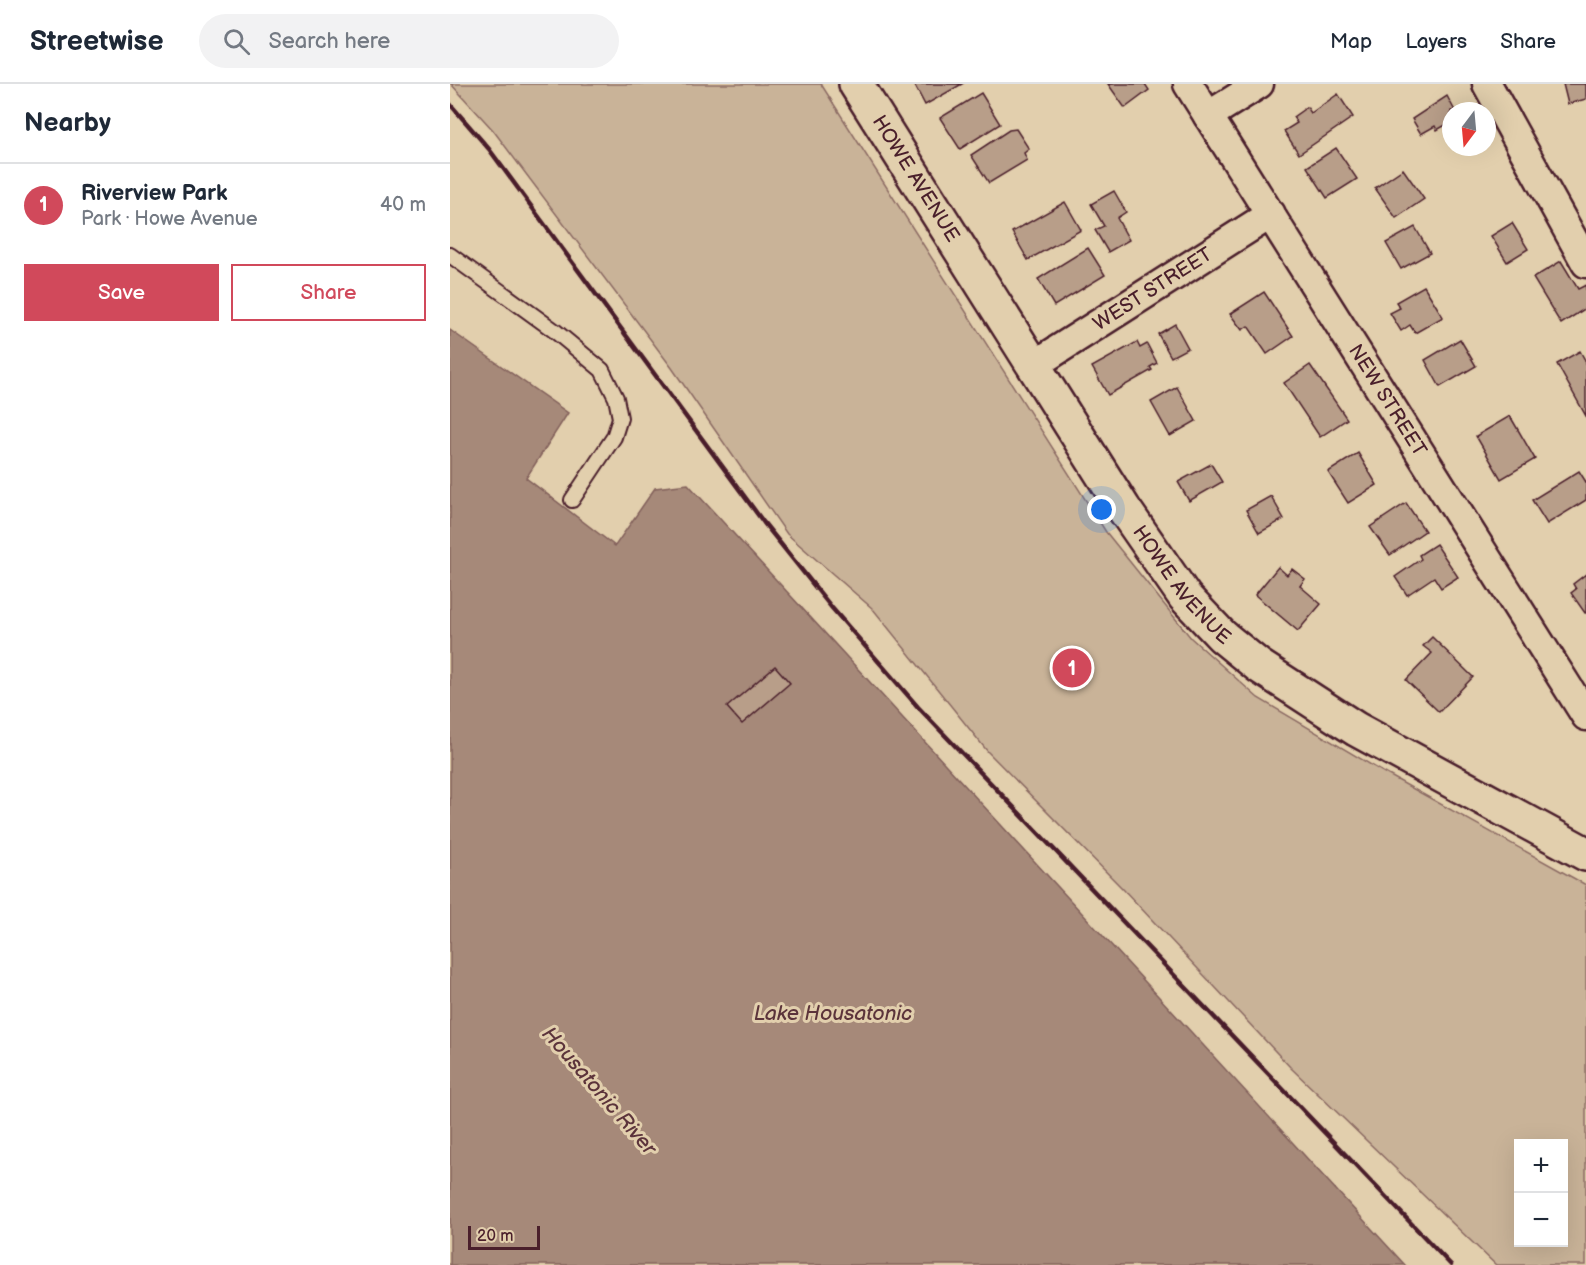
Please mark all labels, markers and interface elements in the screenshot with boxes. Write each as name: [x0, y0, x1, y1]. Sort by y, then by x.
search box: [199, 14, 619, 68]
text: Streetwise: [30, 25, 163, 58]
icon: search: [220, 25, 253, 58]
text: Search here: [268, 28, 390, 55]
text: Map: [1330, 29, 1372, 54]
text: Layers: [1405, 29, 1467, 54]
text: Share: [1500, 29, 1556, 54]
north arrow: [1442, 102, 1496, 156]
text: Nearby: [24, 108, 111, 139]
street label: HOWE AVENUE: [867, 111, 965, 247]
text: Riverview Park: [81, 180, 227, 207]
text: 1: [39, 193, 48, 217]
text: 40 m: [380, 193, 426, 217]
text: Park · Howe Avenue: [81, 207, 258, 231]
street label: WEST STREET: [1089, 242, 1217, 336]
button: Save: [24, 264, 219, 321]
button: Share: [231, 264, 426, 321]
street label: NEW STREET: [1343, 340, 1432, 461]
your location: [1087, 495, 1116, 524]
street label: HOWE AVENUE: [1127, 521, 1235, 650]
pin: 1: [1052, 646, 1092, 690]
water label: Lake Housatonic: [754, 1001, 912, 1026]
water label: Housatonic River: [536, 1022, 662, 1161]
map controls: [1514, 1139, 1568, 1247]
button: +: [1514, 1139, 1568, 1193]
button: −: [1514, 1193, 1568, 1247]
scale bar: [468, 1223, 540, 1250]
text: 20 m: [477, 1227, 513, 1246]

